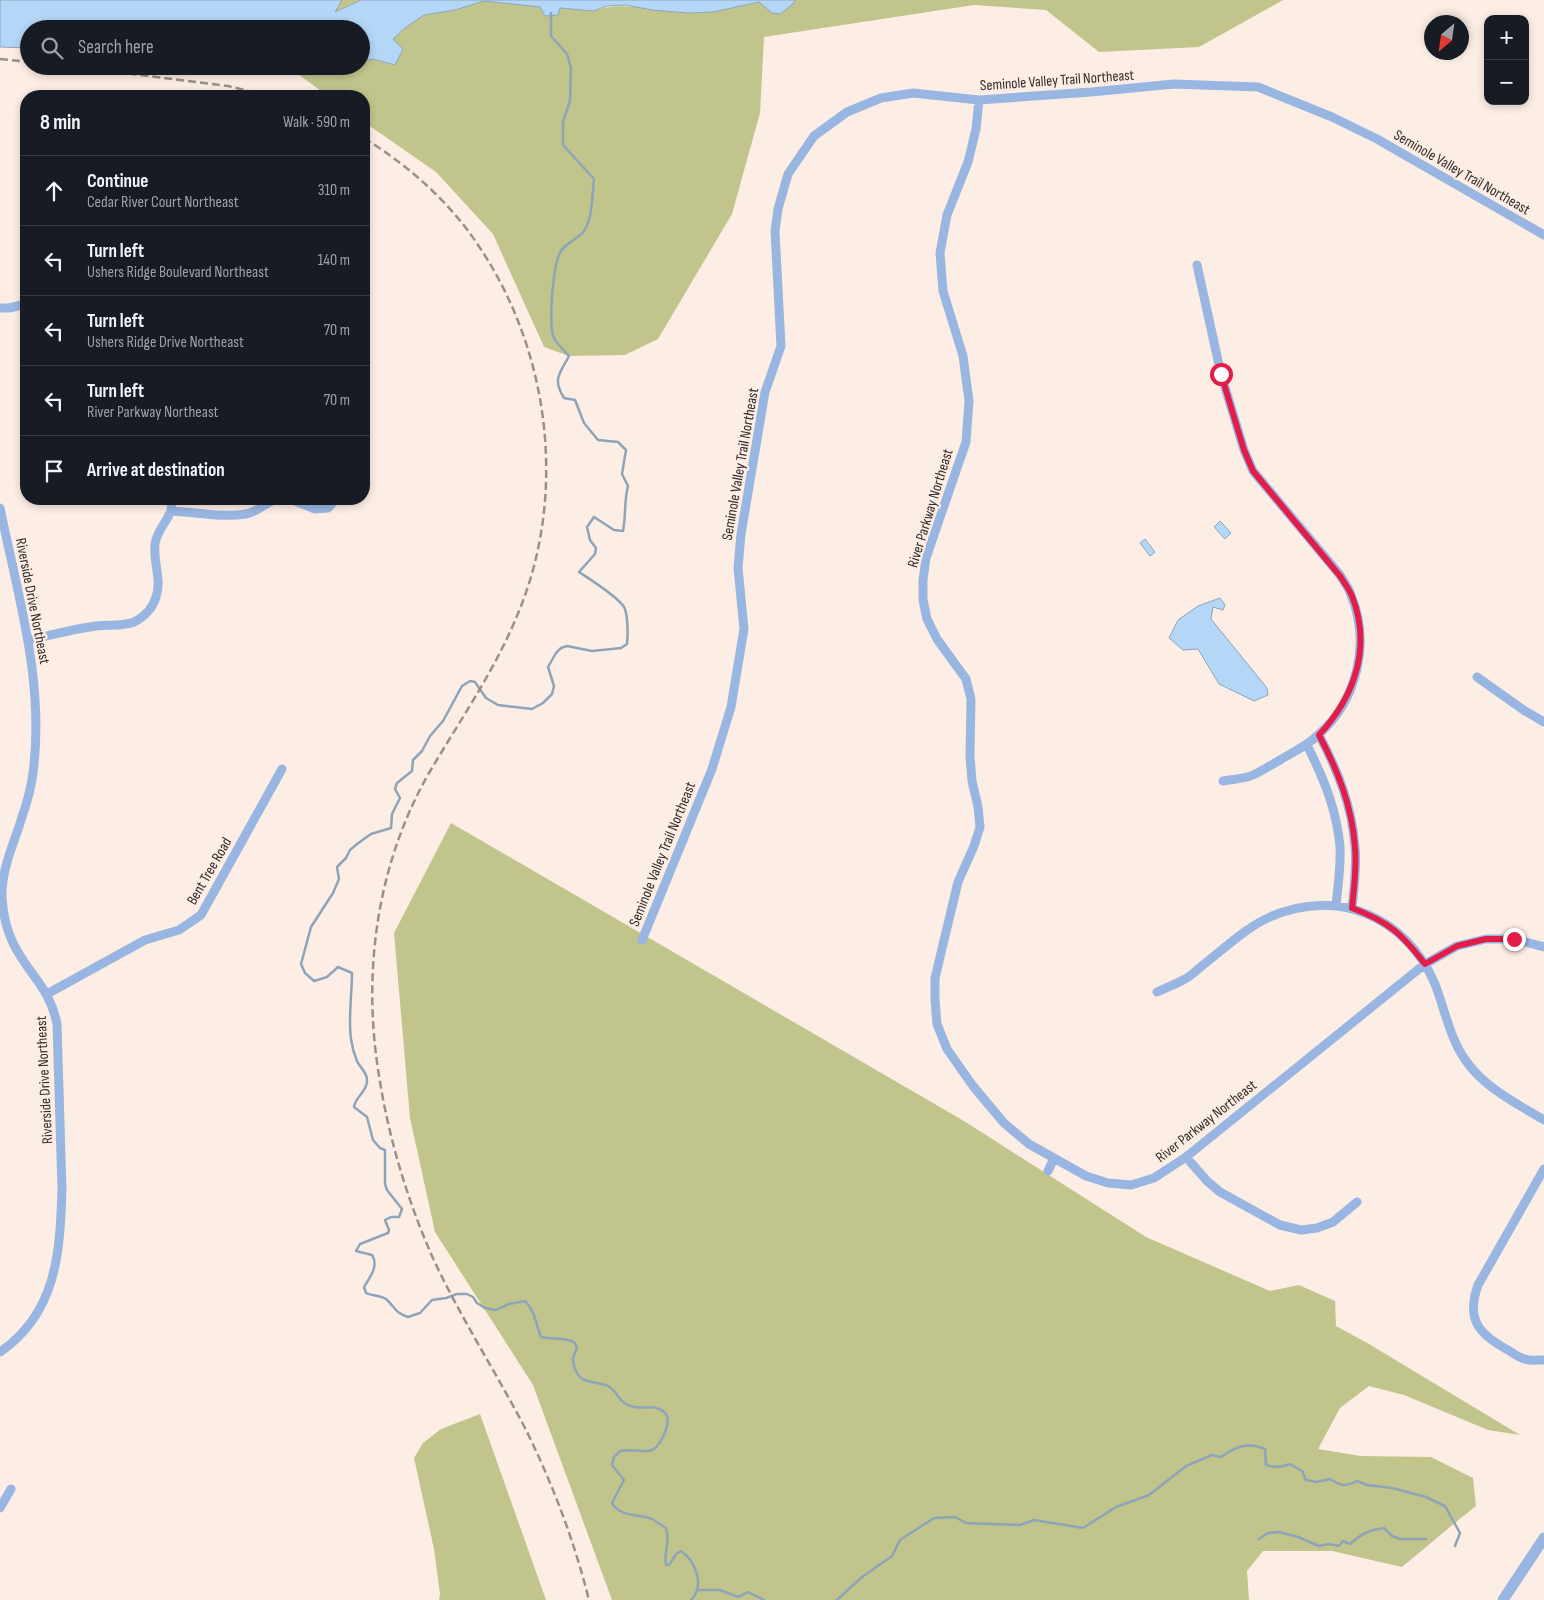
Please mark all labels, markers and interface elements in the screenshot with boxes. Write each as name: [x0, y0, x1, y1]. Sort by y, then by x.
north arrow: [1424, 15, 1469, 60]
map controls: [1484, 15, 1529, 105]
button: +: [1484, 15, 1529, 60]
search box: [20, 20, 370, 75]
icon: search: [38, 34, 66, 62]
text: Search here: [78, 36, 154, 59]
button: −: [1484, 60, 1529, 105]
street label: Seminole Valley Trail Northeast: [979, 66, 1135, 95]
text: 8 min: [40, 110, 81, 135]
text: Walk · 590 m: [283, 113, 350, 132]
street label: Seminole Valley Trail Northeast: [1390, 126, 1534, 219]
text: Continue: [87, 170, 148, 193]
icon: ahead: [40, 177, 68, 205]
text: 310 m: [318, 181, 350, 200]
text: Cedar River Court Northeast: [87, 193, 239, 212]
text: Turn left: [87, 240, 144, 263]
icon: left: [40, 247, 68, 275]
text: 140 m: [318, 251, 350, 270]
text: Ushers Ridge Boulevard Northeast: [87, 263, 269, 282]
text: Turn left: [87, 310, 144, 333]
icon: left: [40, 317, 68, 345]
text: 70 m: [324, 321, 350, 340]
text: Ushers Ridge Drive Northeast: [87, 333, 244, 352]
route start: [1210, 363, 1233, 386]
text: Turn left: [87, 380, 144, 403]
street label: Seminole Valley Trail Northeast: [718, 386, 763, 542]
icon: left: [40, 387, 68, 415]
text: 70 m: [324, 391, 350, 410]
text: River Parkway Northeast: [87, 403, 219, 422]
street label: River Parkway Northeast: [903, 446, 958, 570]
icon: arrive: [40, 457, 68, 485]
text: Arrive at destination: [87, 459, 225, 482]
street label: Riverside Drive Northeast: [11, 536, 54, 666]
street label: Seminole Valley Trail Northeast: [625, 779, 700, 929]
street label: Bent Tree Road: [183, 834, 236, 908]
route end: [1503, 928, 1526, 951]
street label: Riverside Drive Northeast: [32, 1015, 57, 1144]
street label: River Parkway Northeast: [1152, 1076, 1261, 1167]

